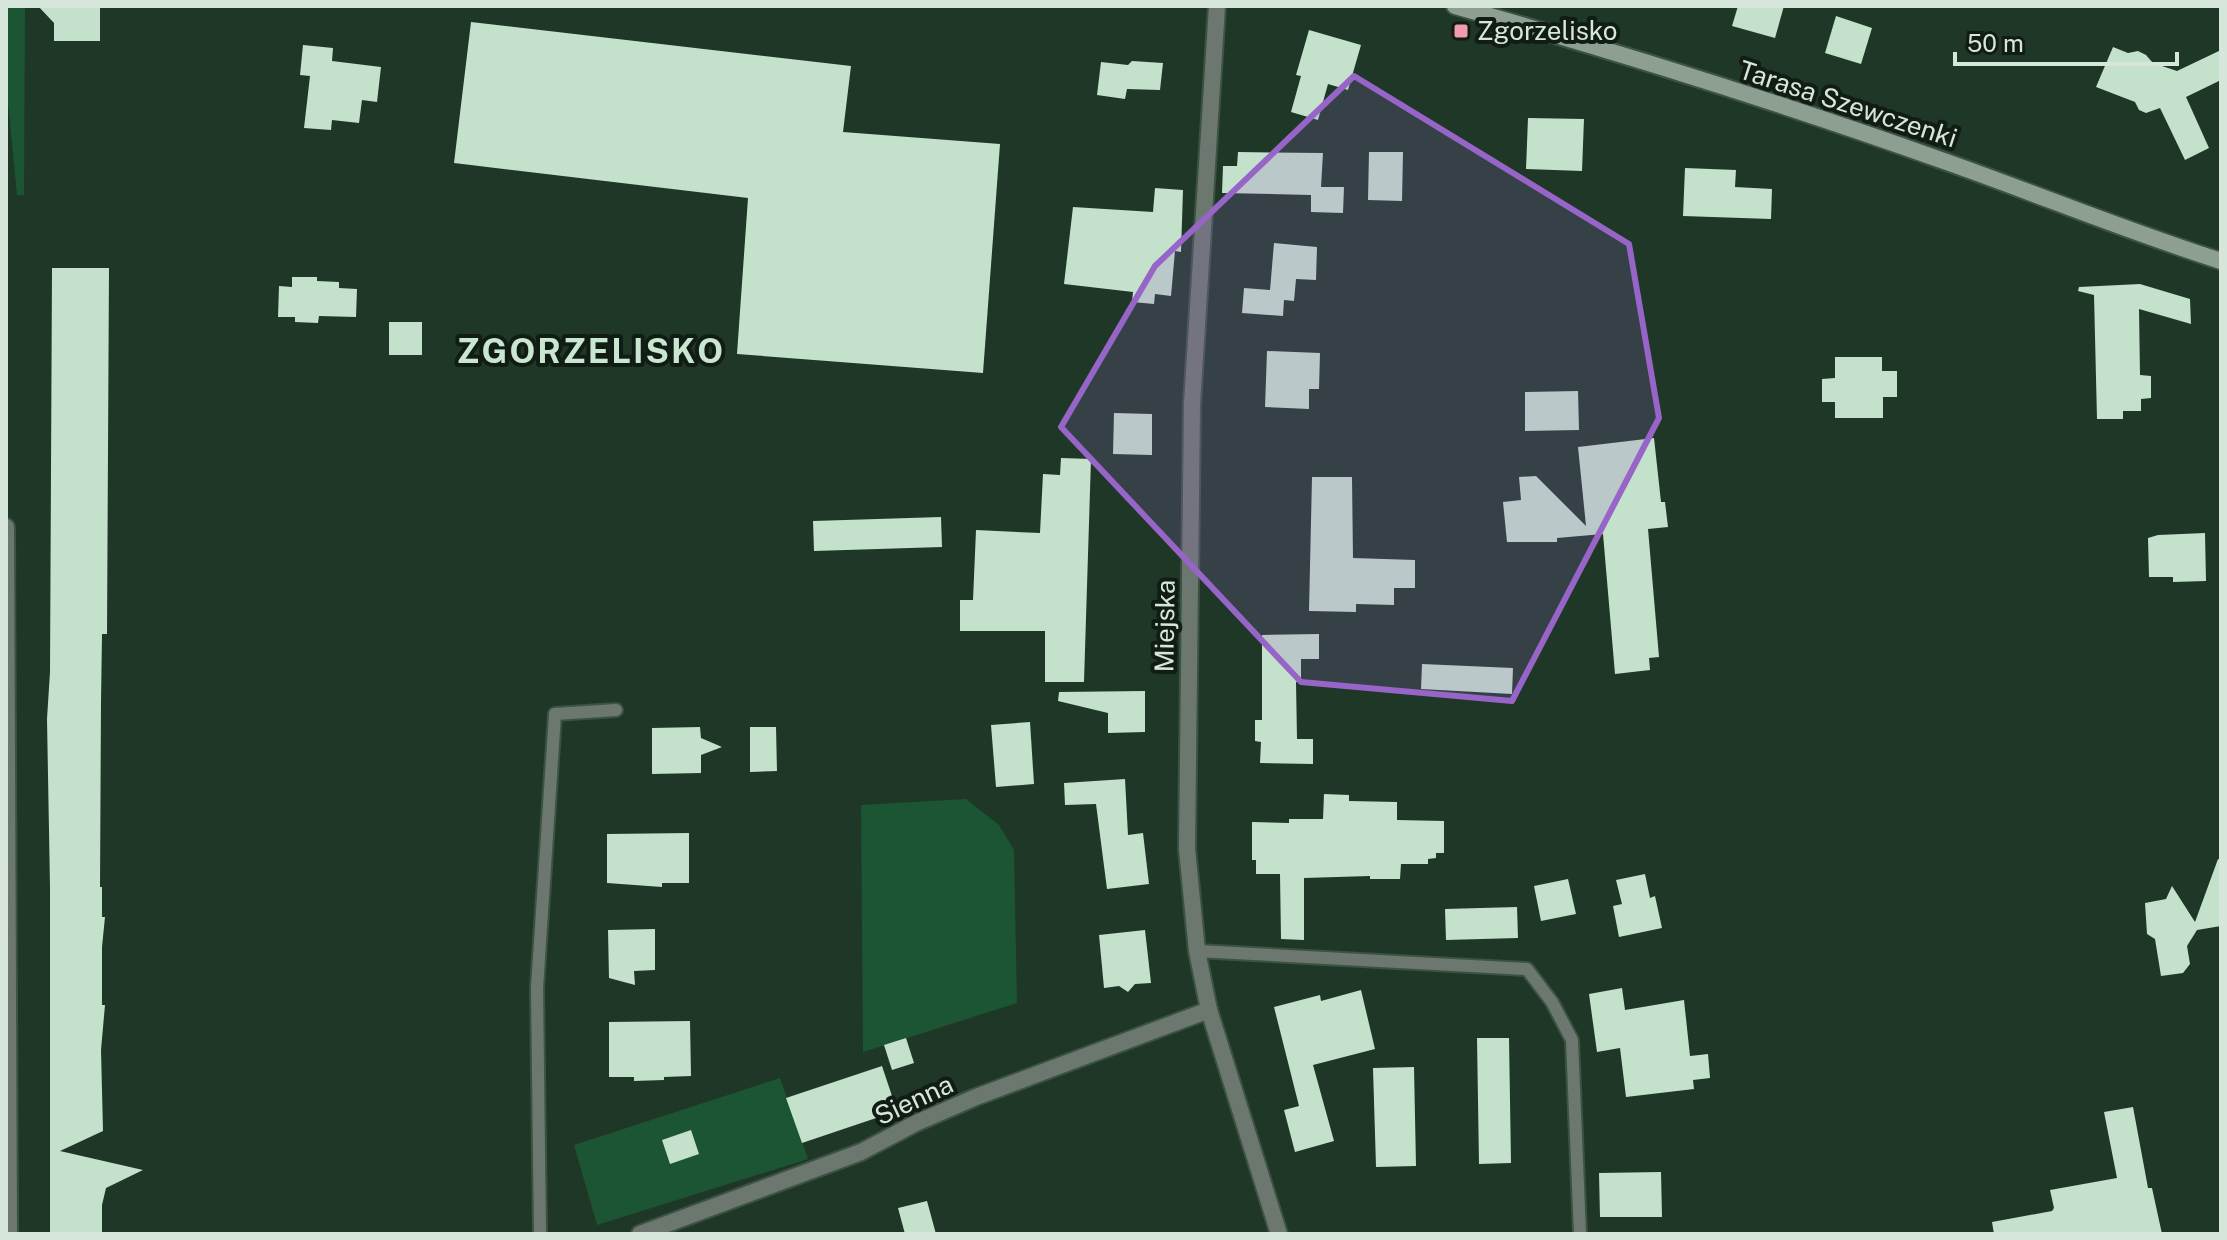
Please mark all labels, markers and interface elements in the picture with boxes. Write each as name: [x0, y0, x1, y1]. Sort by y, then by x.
place label: Zgorzelisko: [1477, 15, 1618, 46]
scale bar: [1955, 16, 2177, 66]
marker: Zgorzelisko: [1452, 22, 1470, 40]
text: 50 m: [1967, 29, 2024, 57]
street label: Tarasa Szewczenki: [1735, 54, 1961, 153]
district label: ZGORZELISKO: [457, 331, 725, 371]
street label: Miejska: [1148, 579, 1181, 673]
street label: Sienna: [870, 1068, 958, 1131]

